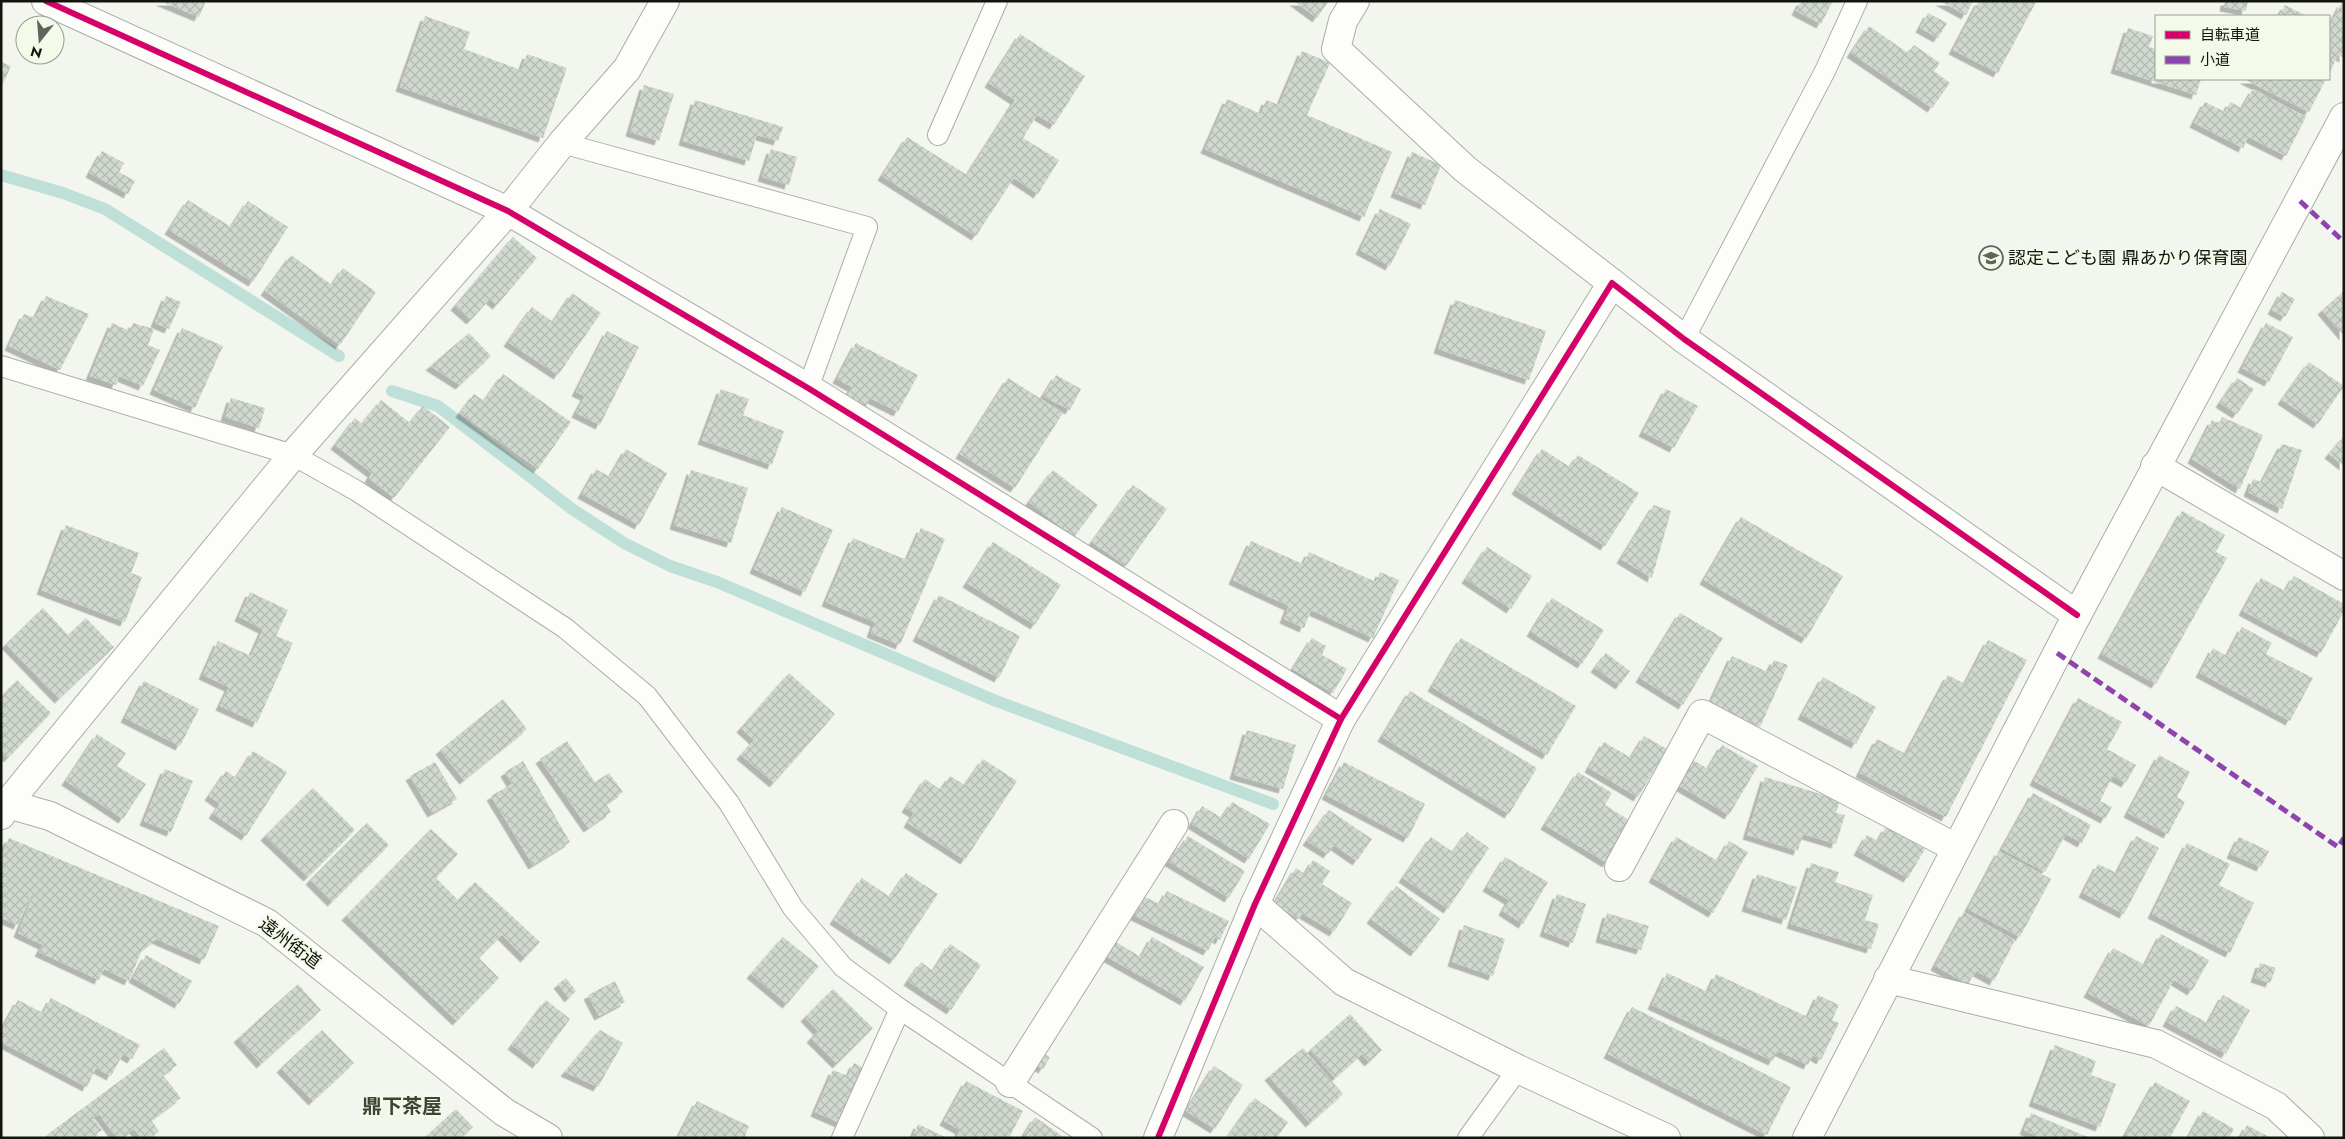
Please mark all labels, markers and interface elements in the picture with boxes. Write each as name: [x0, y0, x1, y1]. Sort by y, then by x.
north arrow: [15, 15, 65, 65]
legend: [2155, 15, 2330, 80]
text: 自転車道: [2200, 24, 2260, 46]
text: N: [28, 41, 44, 64]
text: 小道: [2200, 49, 2230, 71]
school or university icon: 認定こども園 鼎あかり保育園: [1978, 245, 2004, 271]
place label: 認定こども園 鼎あかり保育園: [2008, 245, 2247, 271]
street label: 遠州街道: [253, 911, 327, 975]
district label: 鼎下茶屋: [362, 1092, 442, 1121]

